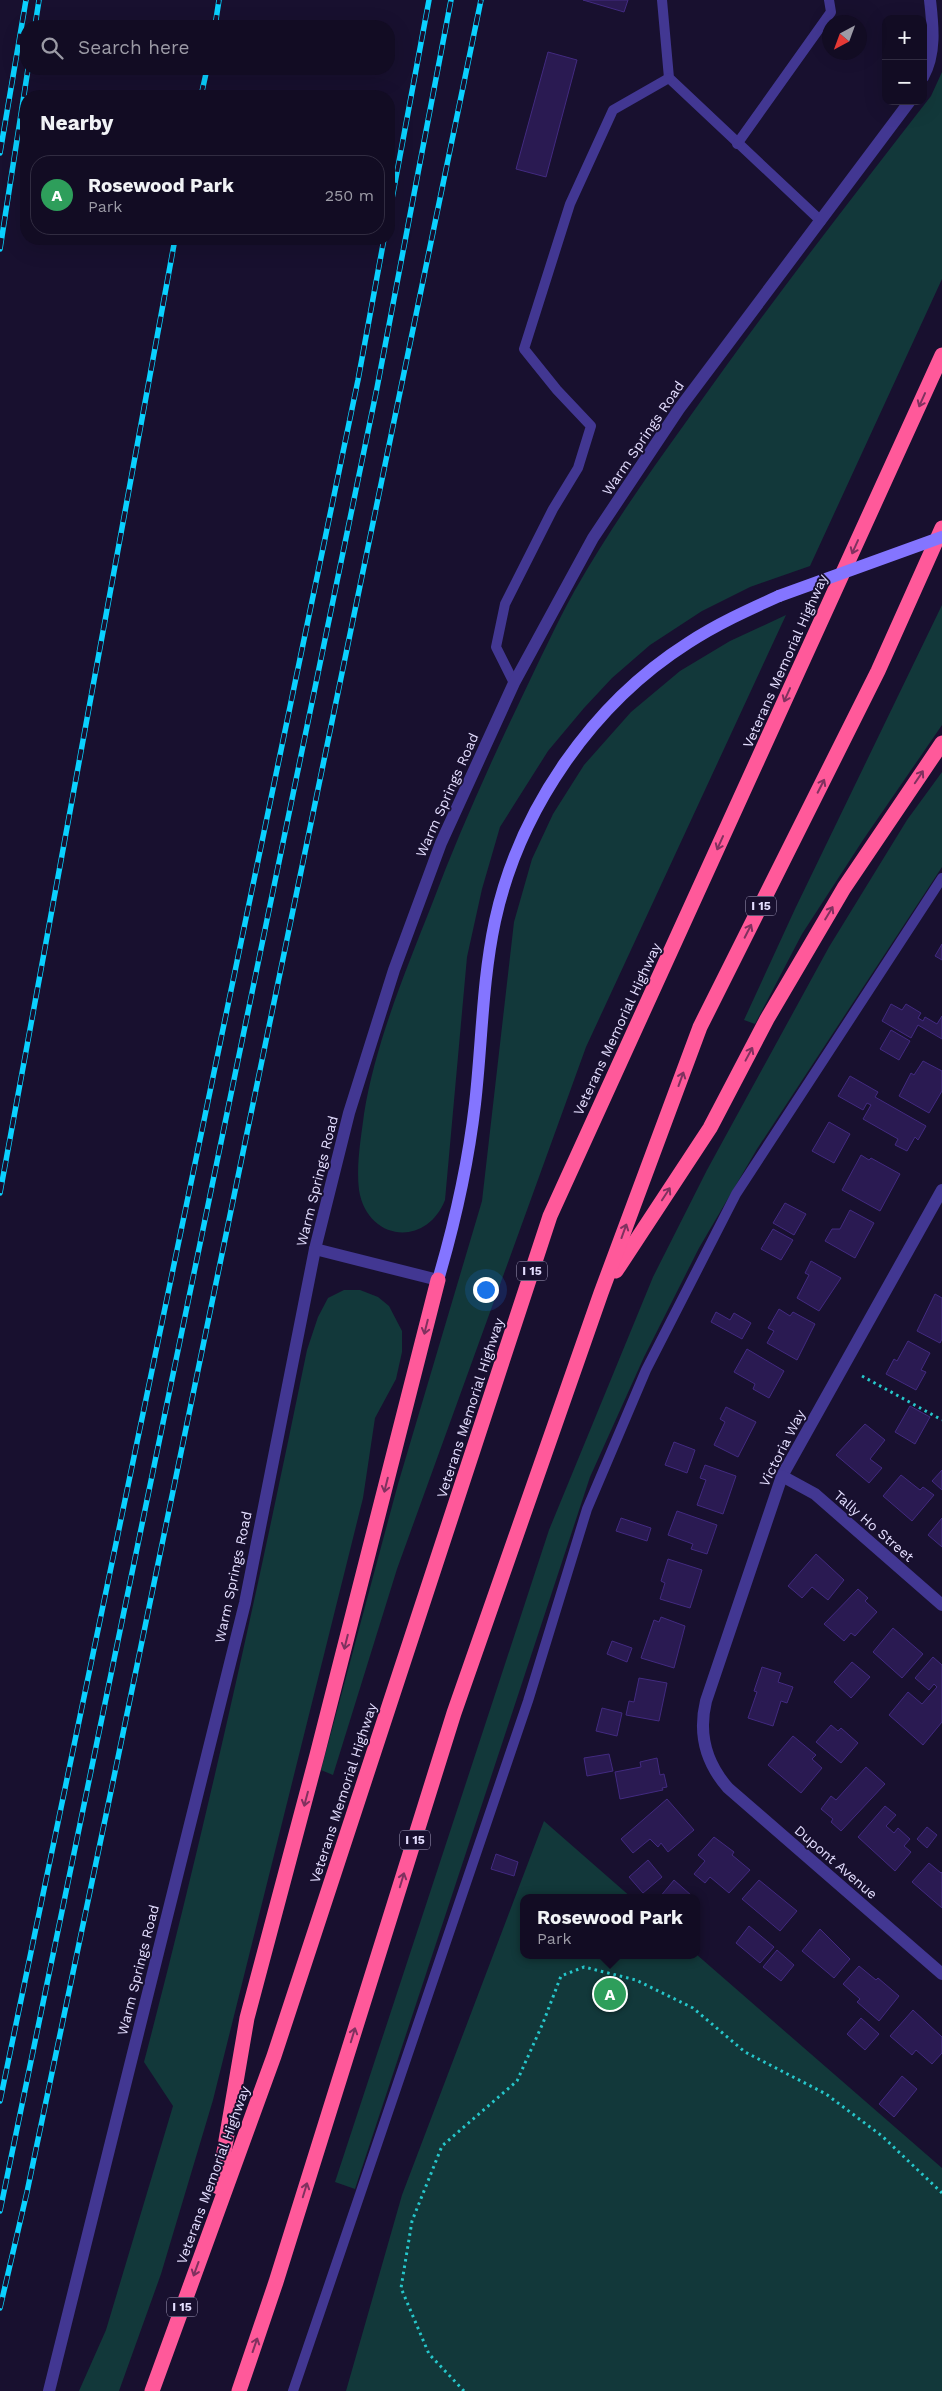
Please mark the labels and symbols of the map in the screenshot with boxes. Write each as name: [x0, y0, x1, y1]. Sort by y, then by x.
north arrow: [822, 15, 867, 60]
street label: Warm Springs Road: [599, 378, 687, 498]
one-way arrow: [916, 392, 926, 407]
one-way arrow: [849, 540, 859, 555]
street label: Veterans Memorial Highway: [739, 571, 831, 750]
one-way arrow: [782, 687, 792, 702]
street label: Warm Springs Road: [412, 730, 482, 860]
one-way arrow: [914, 770, 924, 784]
one-way arrow: [816, 778, 826, 793]
one-way arrow: [715, 835, 724, 850]
road number: I 15: [746, 896, 776, 916]
one-way arrow: [825, 906, 835, 920]
one-way arrow: [744, 924, 753, 939]
street label: Veterans Memorial Highway: [570, 940, 664, 1118]
one-way arrow: [744, 1047, 754, 1061]
one-way arrow: [677, 1071, 686, 1087]
street label: Warm Springs Road: [293, 1114, 341, 1248]
one-way arrow: [661, 1187, 671, 1201]
one-way arrow: [620, 1224, 629, 1239]
road number: I 15: [517, 1262, 547, 1280]
your location: [473, 1277, 499, 1303]
street label: Veterans Memorial Highway: [433, 1315, 507, 1500]
one-way arrow: [421, 1318, 430, 1334]
street label: Victoria Way: [756, 1406, 809, 1489]
one-way arrow: [381, 1476, 390, 1492]
street label: Tally Ho Street: [831, 1487, 917, 1565]
street label: Warm Springs Road: [211, 1510, 255, 1644]
one-way arrow: [341, 1634, 350, 1650]
street label: Veterans Memorial Highway: [306, 1700, 380, 1885]
one-way arrow: [300, 1791, 310, 1807]
street label: Dupont Avenue: [791, 1822, 881, 1902]
road number: I 15: [400, 1830, 430, 1850]
one-way arrow: [398, 1873, 407, 1889]
street label: Warm Springs Road: [114, 1903, 162, 2037]
pin: A: [594, 1975, 626, 2013]
one-way arrow: [349, 2028, 359, 2044]
street label: Veterans Memorial Highway: [173, 2083, 253, 2266]
one-way arrow: [300, 2183, 310, 2199]
one-way arrow: [191, 2261, 200, 2276]
road number: I 15: [167, 2298, 197, 2316]
one-way arrow: [250, 2337, 260, 2353]

